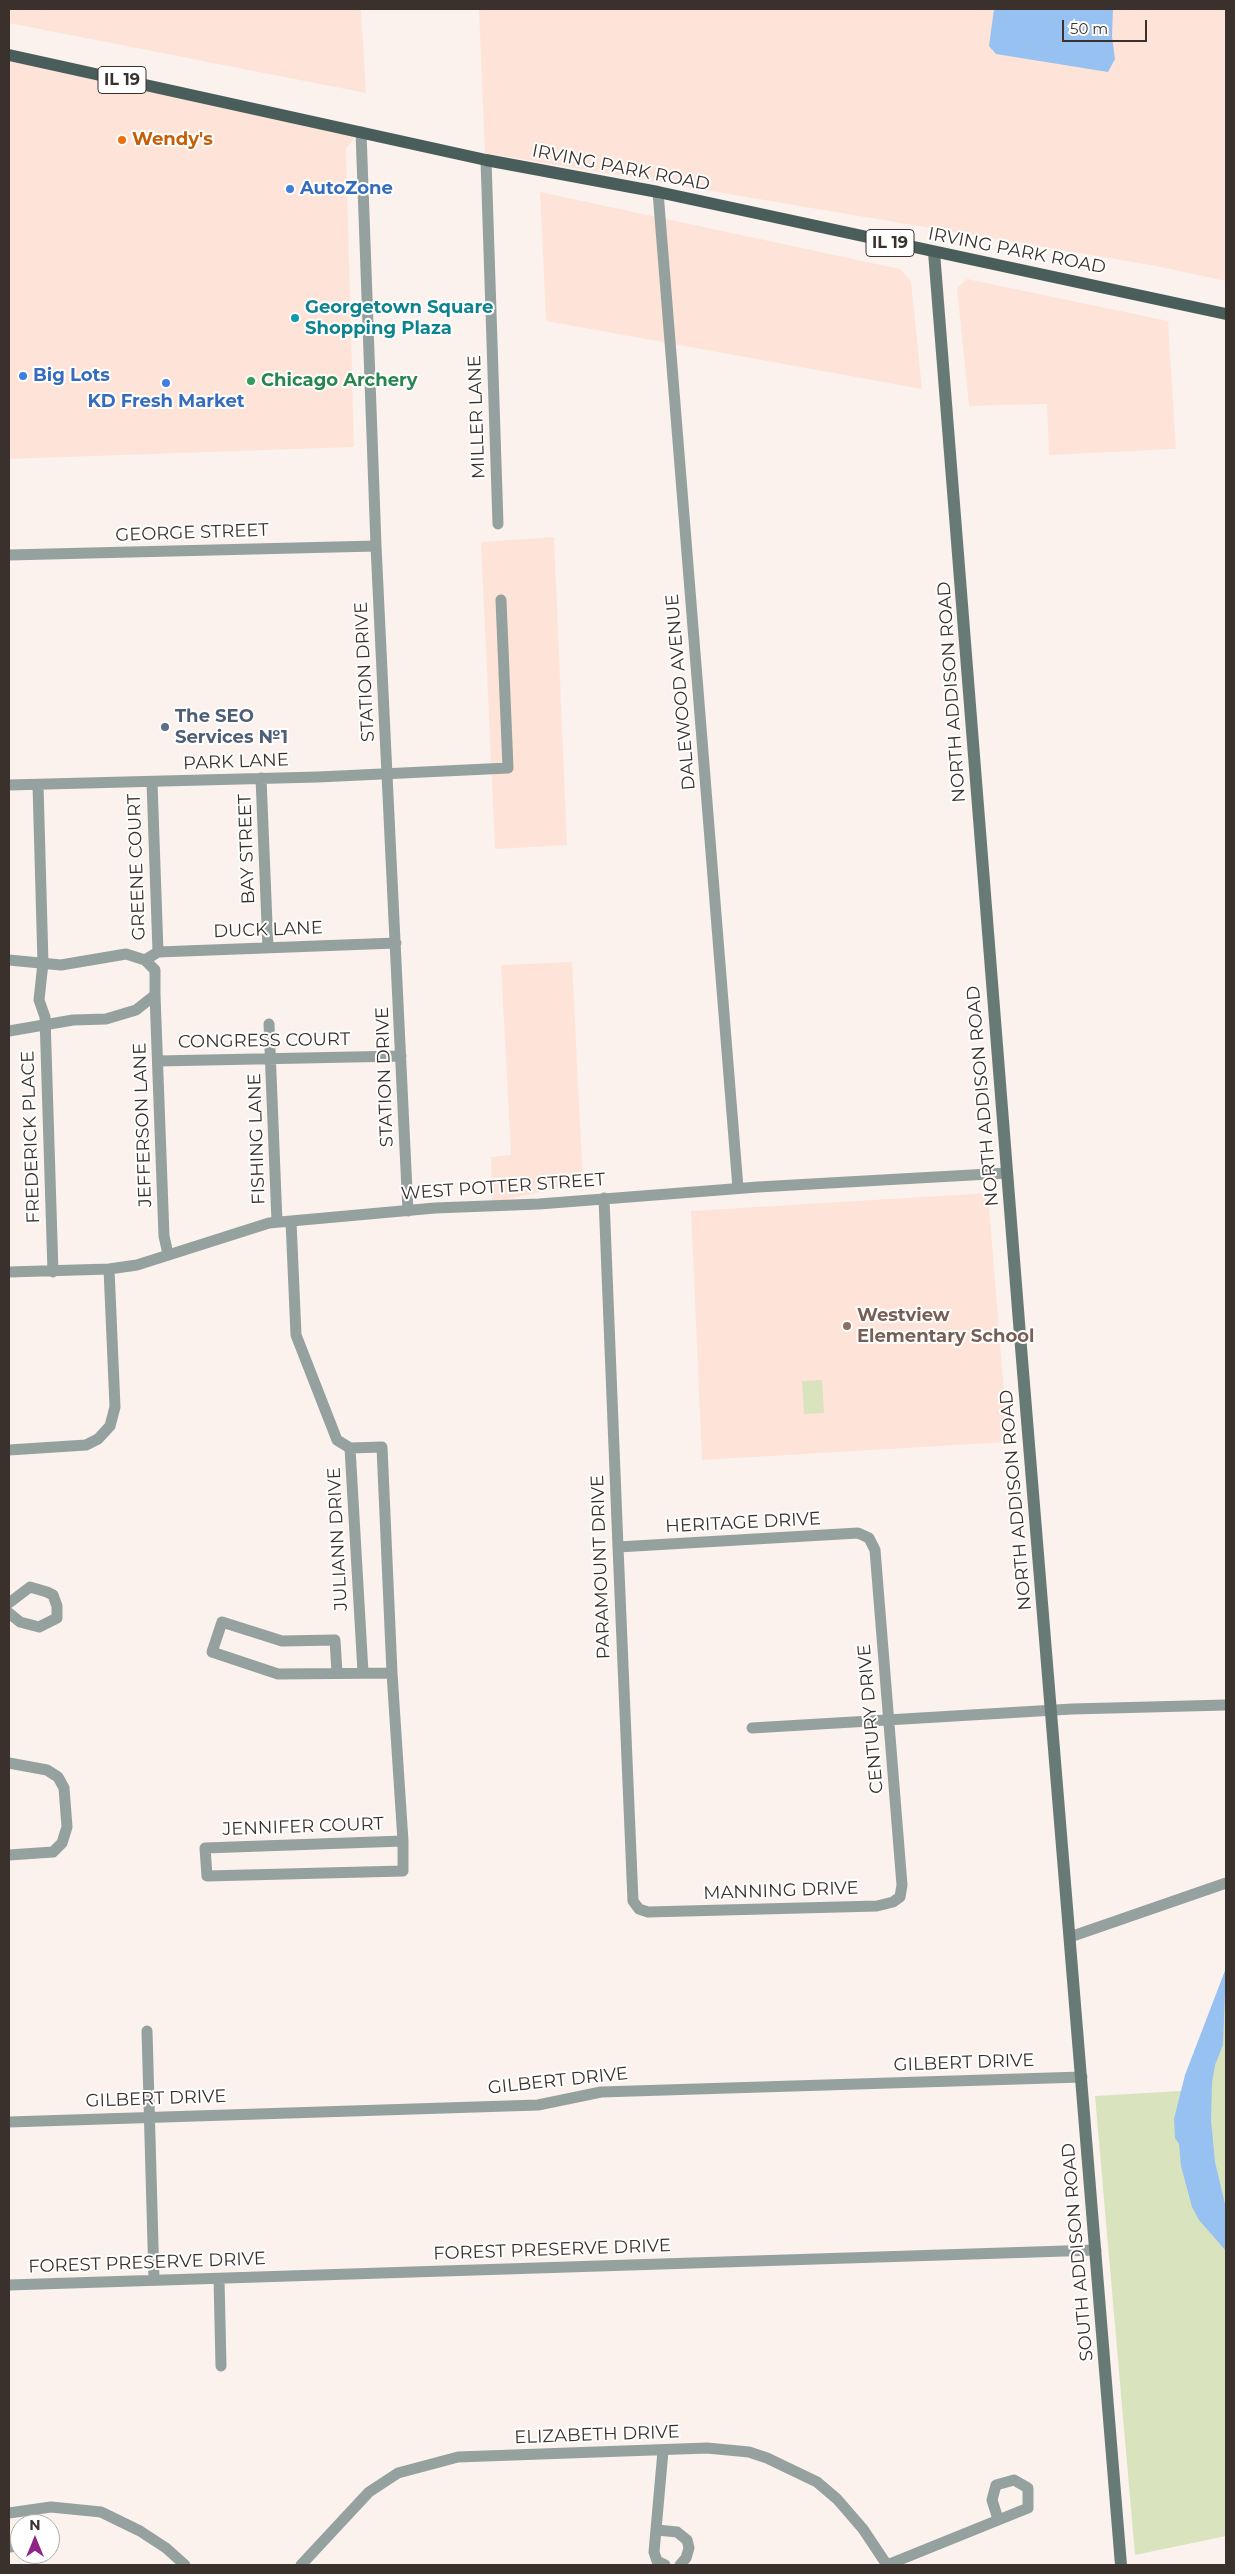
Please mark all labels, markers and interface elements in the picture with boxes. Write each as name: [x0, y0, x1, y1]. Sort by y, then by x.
scale bar: [1065, 10, 1150, 42]
text: 50 m: [1070, 19, 1108, 38]
road number: IL 19: [98, 66, 146, 94]
place label: Wendy's: [132, 129, 213, 151]
marker: Wendy's: [116, 134, 128, 146]
street label: IRVING PARK ROAD: [530, 140, 712, 196]
place label: AutoZone: [300, 178, 393, 200]
marker: AutoZone: [284, 183, 296, 195]
street label: IRVING PARK ROAD: [926, 223, 1108, 279]
road number: IL 19: [866, 230, 914, 256]
place label: Georgetown Square Shopping Plaza: [305, 297, 493, 340]
marker: Georgetown Square Shopping Plaza: [289, 312, 301, 324]
street label: MILLER LANE: [464, 355, 490, 479]
place label: Big Lots: [33, 365, 110, 387]
marker: Big Lots: [17, 370, 29, 382]
place label: Chicago Archery: [261, 370, 418, 392]
marker: Chicago Archery: [245, 375, 257, 387]
marker: KD Fresh Market: [160, 377, 172, 389]
place label: KD Fresh Market: [87, 391, 245, 413]
street label: GEORGE STREET: [115, 520, 269, 546]
street label: NORTH ADDISON ROAD: [933, 581, 971, 803]
street label: DALEWOOD AVENUE: [662, 593, 700, 791]
street label: STATION DRIVE: [351, 601, 379, 743]
place label: The SEO Services №1: [175, 706, 288, 749]
marker: The SEO Services №1: [159, 721, 171, 733]
street label: PARK LANE: [183, 749, 289, 775]
street label: GREENE COURT: [124, 793, 150, 941]
street label: BAY STREET: [234, 793, 260, 905]
street label: DUCK LANE: [213, 917, 323, 943]
street label: NORTH ADDISON ROAD: [963, 985, 1003, 1207]
street label: STATION DRIVE: [372, 1006, 398, 1148]
street label: CONGRESS COURT: [178, 1029, 350, 1053]
street label: JEFFERSON LANE: [129, 1042, 157, 1208]
street label: FREDERICK PLACE: [17, 1050, 45, 1224]
street label: FISHING LANE: [244, 1073, 270, 1205]
street label: WEST POTTER STREET: [400, 1169, 606, 1205]
place label: Westview Elementary School: [857, 1305, 1034, 1348]
marker: Westview Elementary School: [841, 1320, 853, 1332]
street label: NORTH ADDISON ROAD: [996, 1389, 1036, 1611]
street label: JULIANN DRIVE: [323, 1467, 353, 1611]
street label: PARAMOUNT DRIVE: [587, 1474, 615, 1660]
street label: HERITAGE DRIVE: [665, 1508, 821, 1538]
street label: CENTURY DRIVE: [854, 1643, 888, 1795]
street label: JENNIFER COURT: [222, 1813, 384, 1841]
street label: MANNING DRIVE: [703, 1877, 859, 1905]
street label: GILBERT DRIVE: [893, 2050, 1035, 2076]
street label: GILBERT DRIVE: [487, 2063, 629, 2099]
street label: GILBERT DRIVE: [85, 2086, 227, 2112]
street label: SOUTH ADDISON ROAD: [1058, 2142, 1098, 2362]
street label: FOREST PRESERVE DRIVE: [433, 2235, 671, 2265]
street label: FOREST PRESERVE DRIVE: [28, 2248, 266, 2278]
street label: ELIZABETH DRIVE: [514, 2421, 680, 2449]
north arrow: [10, 2514, 60, 2564]
text: N: [29, 2516, 41, 2534]

